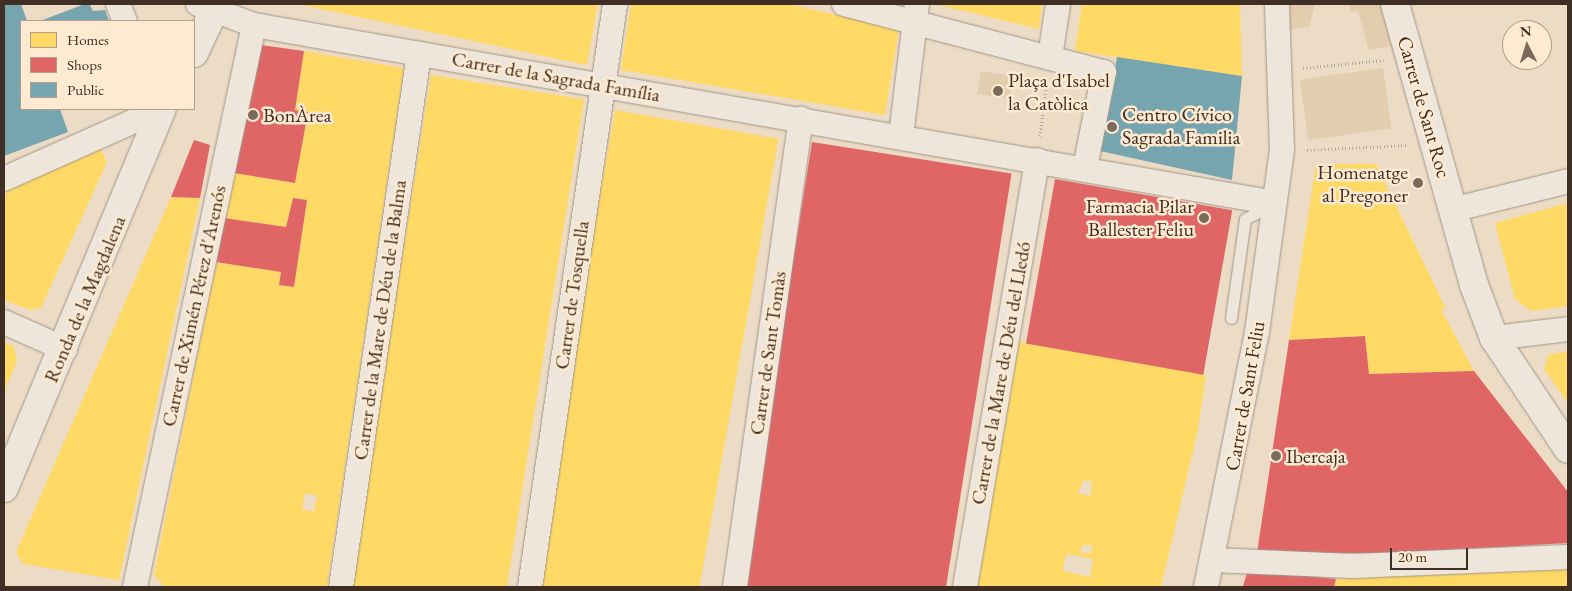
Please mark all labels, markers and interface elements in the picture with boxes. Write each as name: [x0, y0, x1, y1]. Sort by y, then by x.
legend: [20, 20, 195, 110]
north arrow: [1502, 20, 1552, 70]
text: N: [1519, 22, 1532, 41]
text: Homes: [67, 30, 109, 49]
street label: Carrer de Sant Roc: [1392, 33, 1456, 181]
street label: Carrer de la Sagrada Família: [450, 47, 662, 107]
text: Shops: [67, 55, 102, 74]
place label: Plaça d'Isabel la Catòlica: [1008, 68, 1110, 115]
text: Public: [67, 80, 104, 99]
marker: Plaça d'Isabel la Catòlica: [992, 85, 1004, 97]
place label: BonÀrea: [263, 103, 331, 127]
place label: Centro Cívico Sagrada Familia: [1122, 103, 1240, 150]
marker: BonÀrea: [247, 109, 259, 121]
marker: Centro Cívico Sagrada Familia: [1106, 121, 1118, 133]
place label: Homenatge al Pregoner: [1317, 160, 1408, 207]
marker: Homenatge al Pregoner: [1412, 177, 1424, 189]
street label: Carrer de la Mare de Déu de la Balma: [348, 178, 412, 462]
street label: Carrer de Ximén Pérez d'Arenós: [157, 183, 231, 429]
place label: Farmacia Pilar Ballester Feliu: [1086, 195, 1194, 242]
street label: Ronda de la Magdalena: [39, 212, 131, 386]
marker: Farmacia Pilar Ballester Feliu: [1198, 212, 1210, 224]
street label: Carrer de Tosquella: [550, 219, 594, 371]
street label: Carrer de la Mare de Déu del Lledó: [966, 239, 1036, 507]
street label: Carrer de Sant Tomàs: [745, 270, 791, 436]
street label: Carrer de Sant Feliu: [1220, 319, 1270, 473]
place label: Ibercaja: [1286, 444, 1346, 468]
marker: Ibercaja: [1270, 450, 1282, 462]
scale bar: [1392, 538, 1470, 570]
text: 20 m: [1398, 547, 1427, 566]

